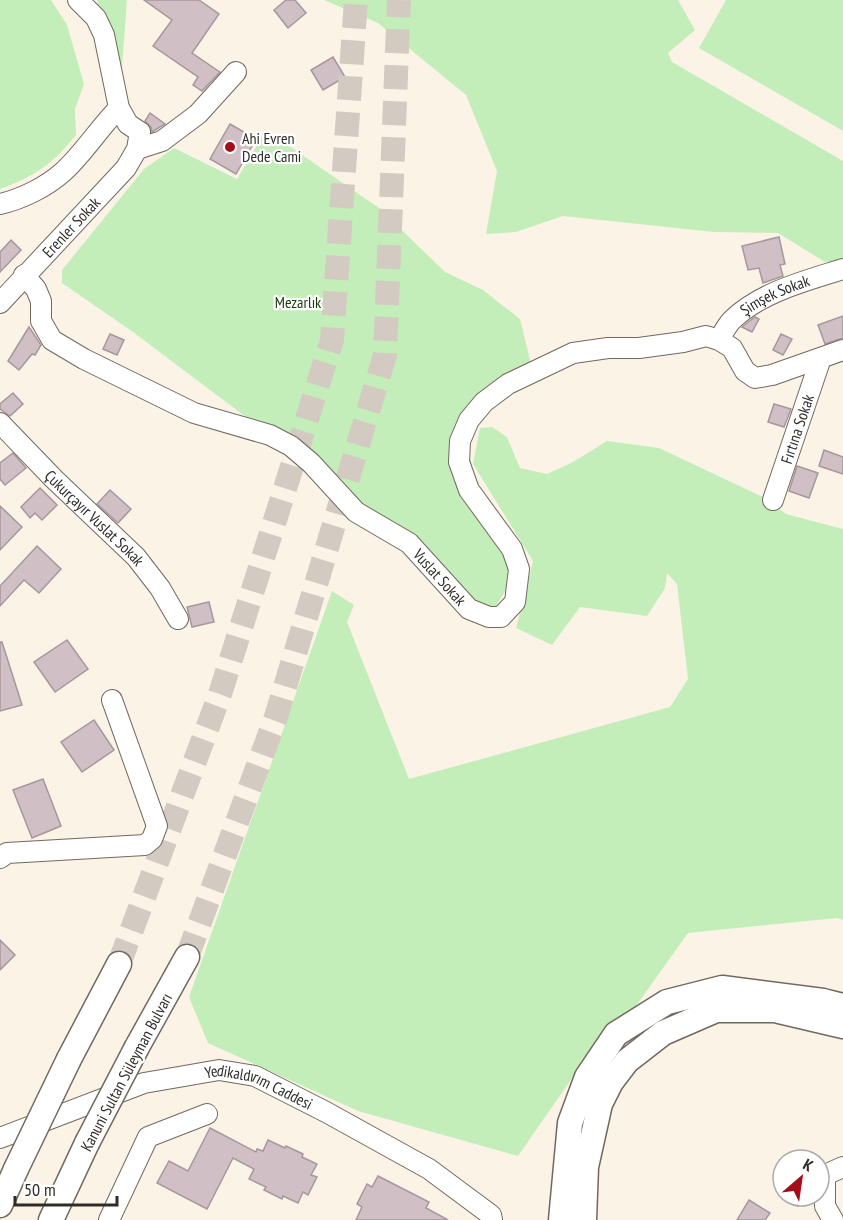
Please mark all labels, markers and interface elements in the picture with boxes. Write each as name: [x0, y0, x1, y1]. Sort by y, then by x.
place label: Ahi Evren Dede Cami: [242, 128, 301, 166]
marker: Ahi Evren Dede Cami: [223, 140, 237, 154]
street label: Erenler Sokak: [38, 192, 105, 261]
street label: Şimşek Sokak: [736, 270, 813, 320]
park label: Mezarlık: [275, 292, 322, 312]
street label: Fırtına Sokak: [776, 391, 818, 466]
street label: Çukurçayır Vuslat Sokak: [41, 466, 149, 570]
street label: Vuslat Sokak: [408, 544, 471, 610]
street label: Kanuni Sultan Süleyman Bulvarı: [76, 989, 176, 1155]
street label: Yedikaldırım Caddesi: [203, 1060, 316, 1114]
north arrow: [771, 1148, 831, 1208]
text: K: [800, 1154, 817, 1176]
scale bar: [15, 1169, 117, 1207]
text: 50 m: [24, 1178, 56, 1201]

